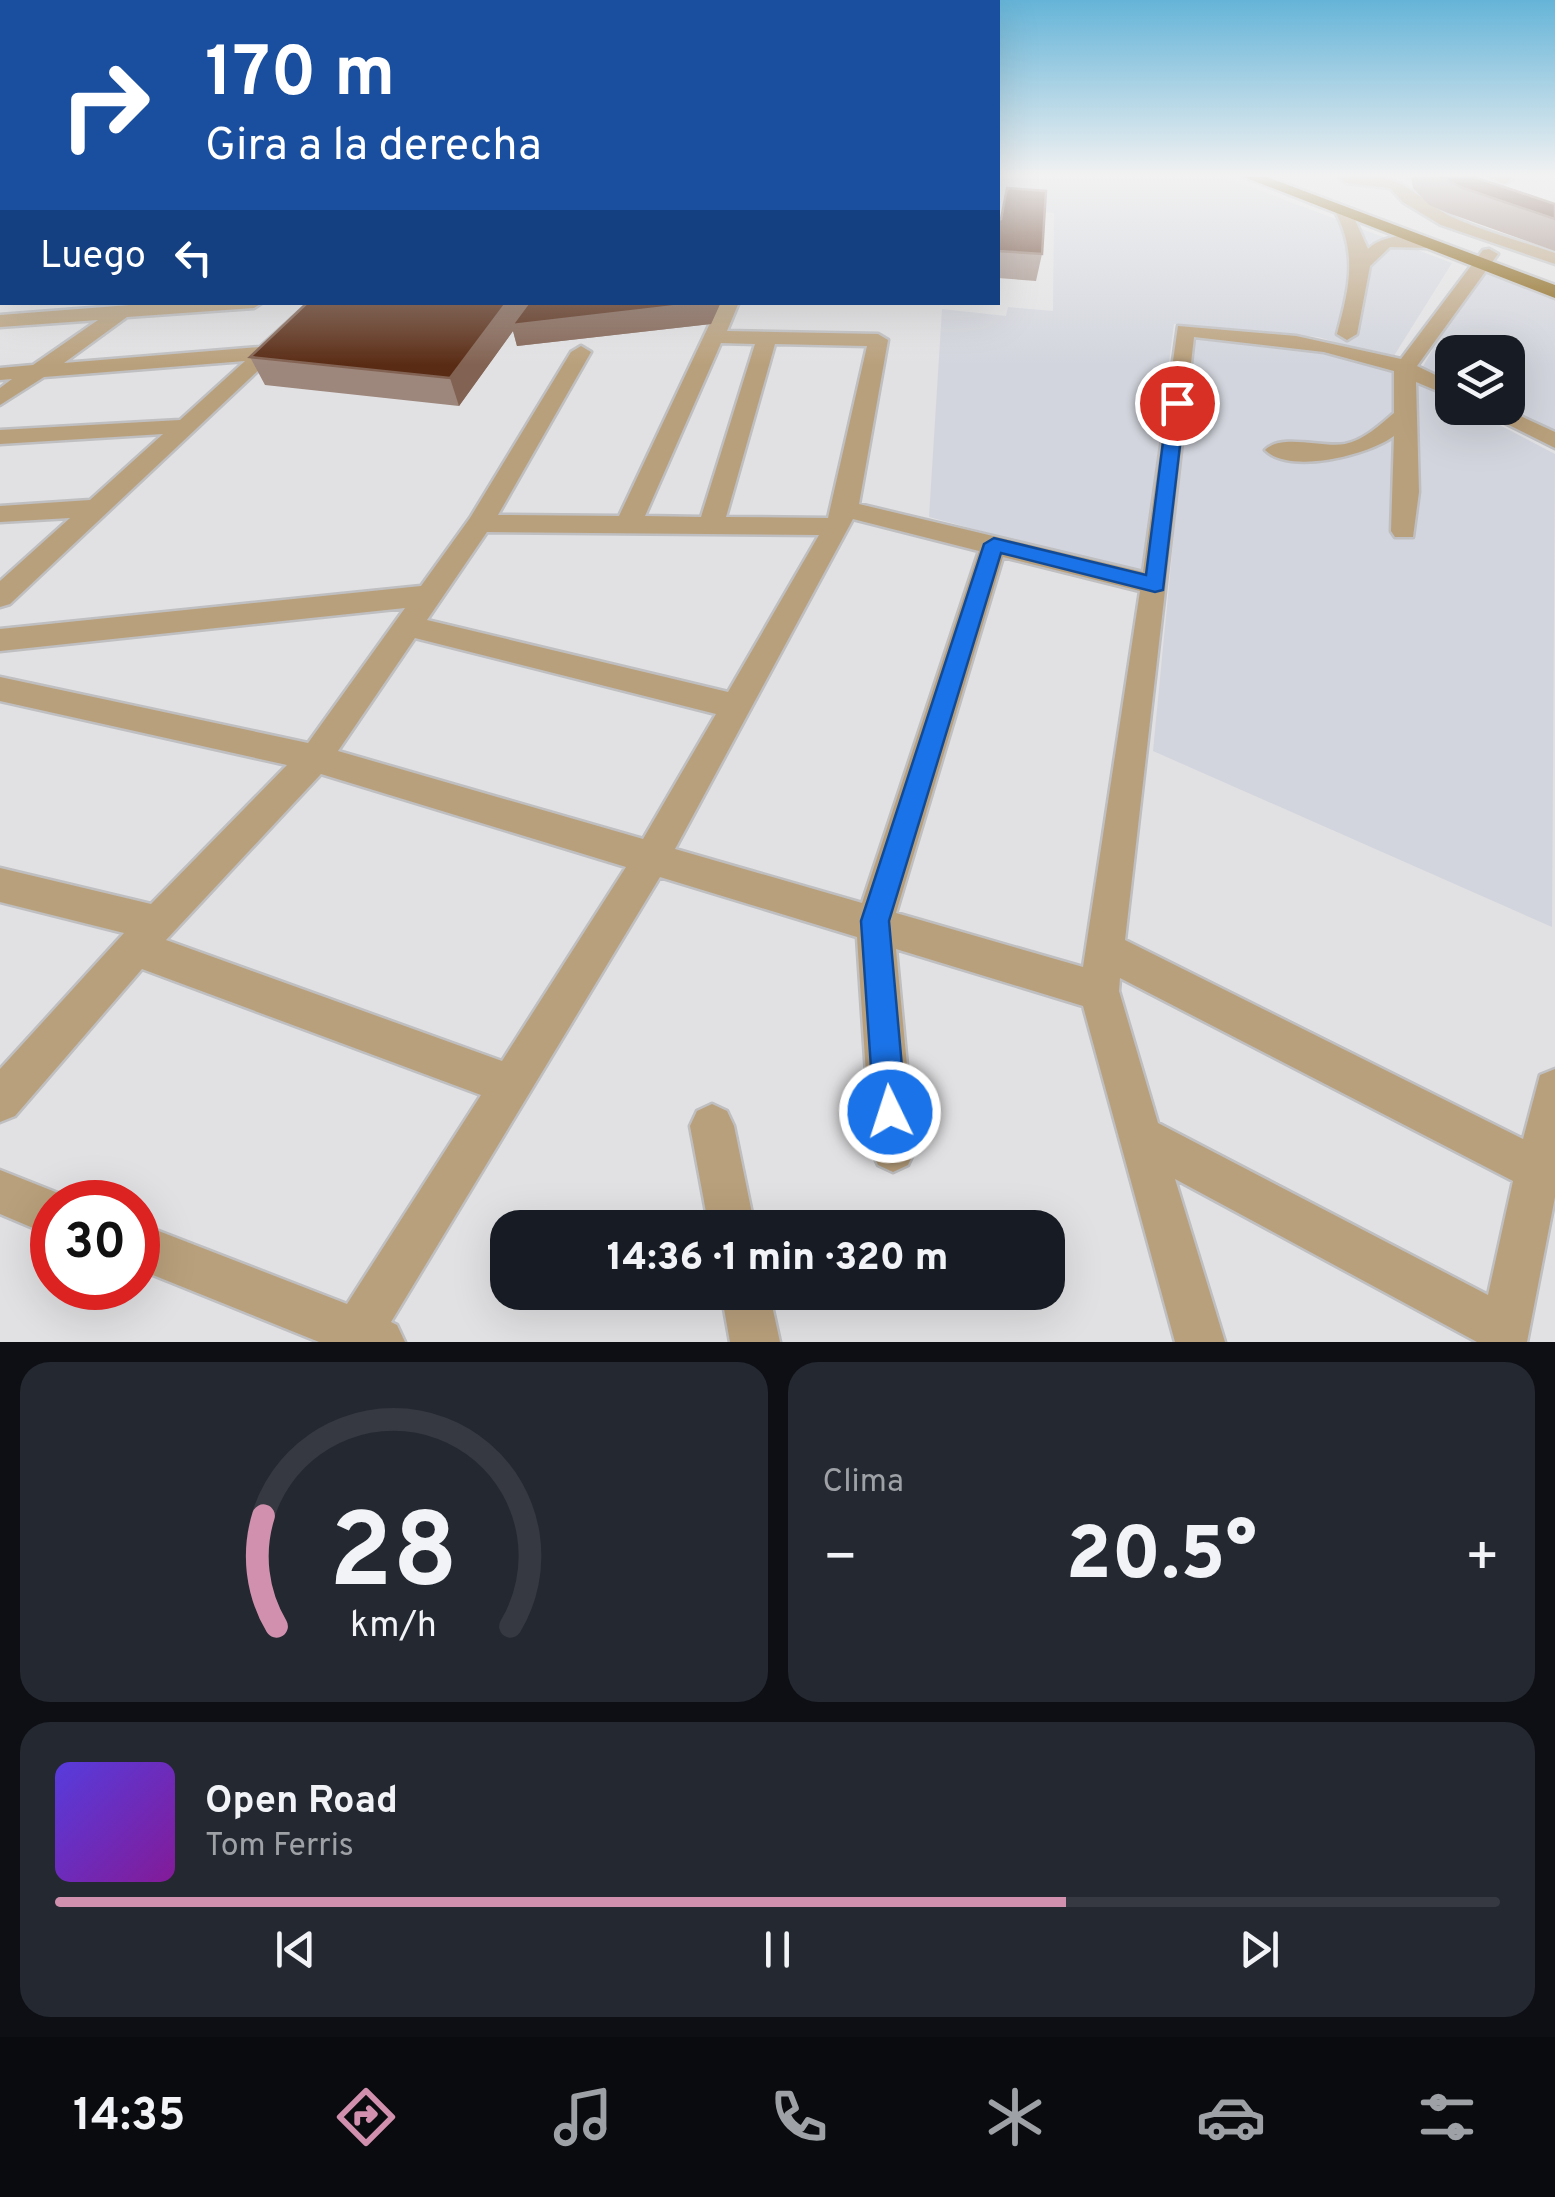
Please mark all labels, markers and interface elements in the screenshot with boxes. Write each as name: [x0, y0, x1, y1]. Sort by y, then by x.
text: 170 m: [205, 32, 395, 121]
icon: right: [40, 40, 170, 170]
text: Gira a la derecha: [205, 119, 542, 176]
icon: left: [166, 230, 221, 285]
text: Luego: [40, 233, 146, 282]
map controls: [1435, 335, 1525, 425]
button: layers: [1435, 335, 1525, 425]
pin: [1135, 361, 1220, 446]
icon: arrive: [1150, 376, 1205, 431]
position arrow: [838, 1060, 942, 1164]
speed limit sign: 30: [30, 1180, 160, 1310]
text: 14:36 · 1 min · 320 m: [607, 1235, 948, 1284]
text: Clima: [823, 1463, 904, 1503]
text: 28: [329, 1492, 458, 1624]
text: 20.5°: [1066, 1511, 1257, 1606]
text: −: [823, 1525, 858, 1595]
text: +: [1465, 1525, 1500, 1595]
text: km/h: [350, 1604, 437, 1650]
text: Open Road: [205, 1778, 398, 1827]
text: Tom Ferris: [205, 1827, 354, 1867]
icon: previous: [268, 1922, 323, 1977]
icon: pause: [750, 1922, 805, 1977]
icon: next: [1232, 1922, 1287, 1977]
icon: directions: [331, 2082, 401, 2152]
icon: music: [548, 2082, 618, 2152]
icon: phone: [764, 2082, 834, 2152]
icon: climate: [980, 2082, 1050, 2152]
icon: car: [1196, 2082, 1266, 2152]
icon: filters: [1412, 2082, 1482, 2152]
text: 14:35: [73, 2089, 185, 2146]

